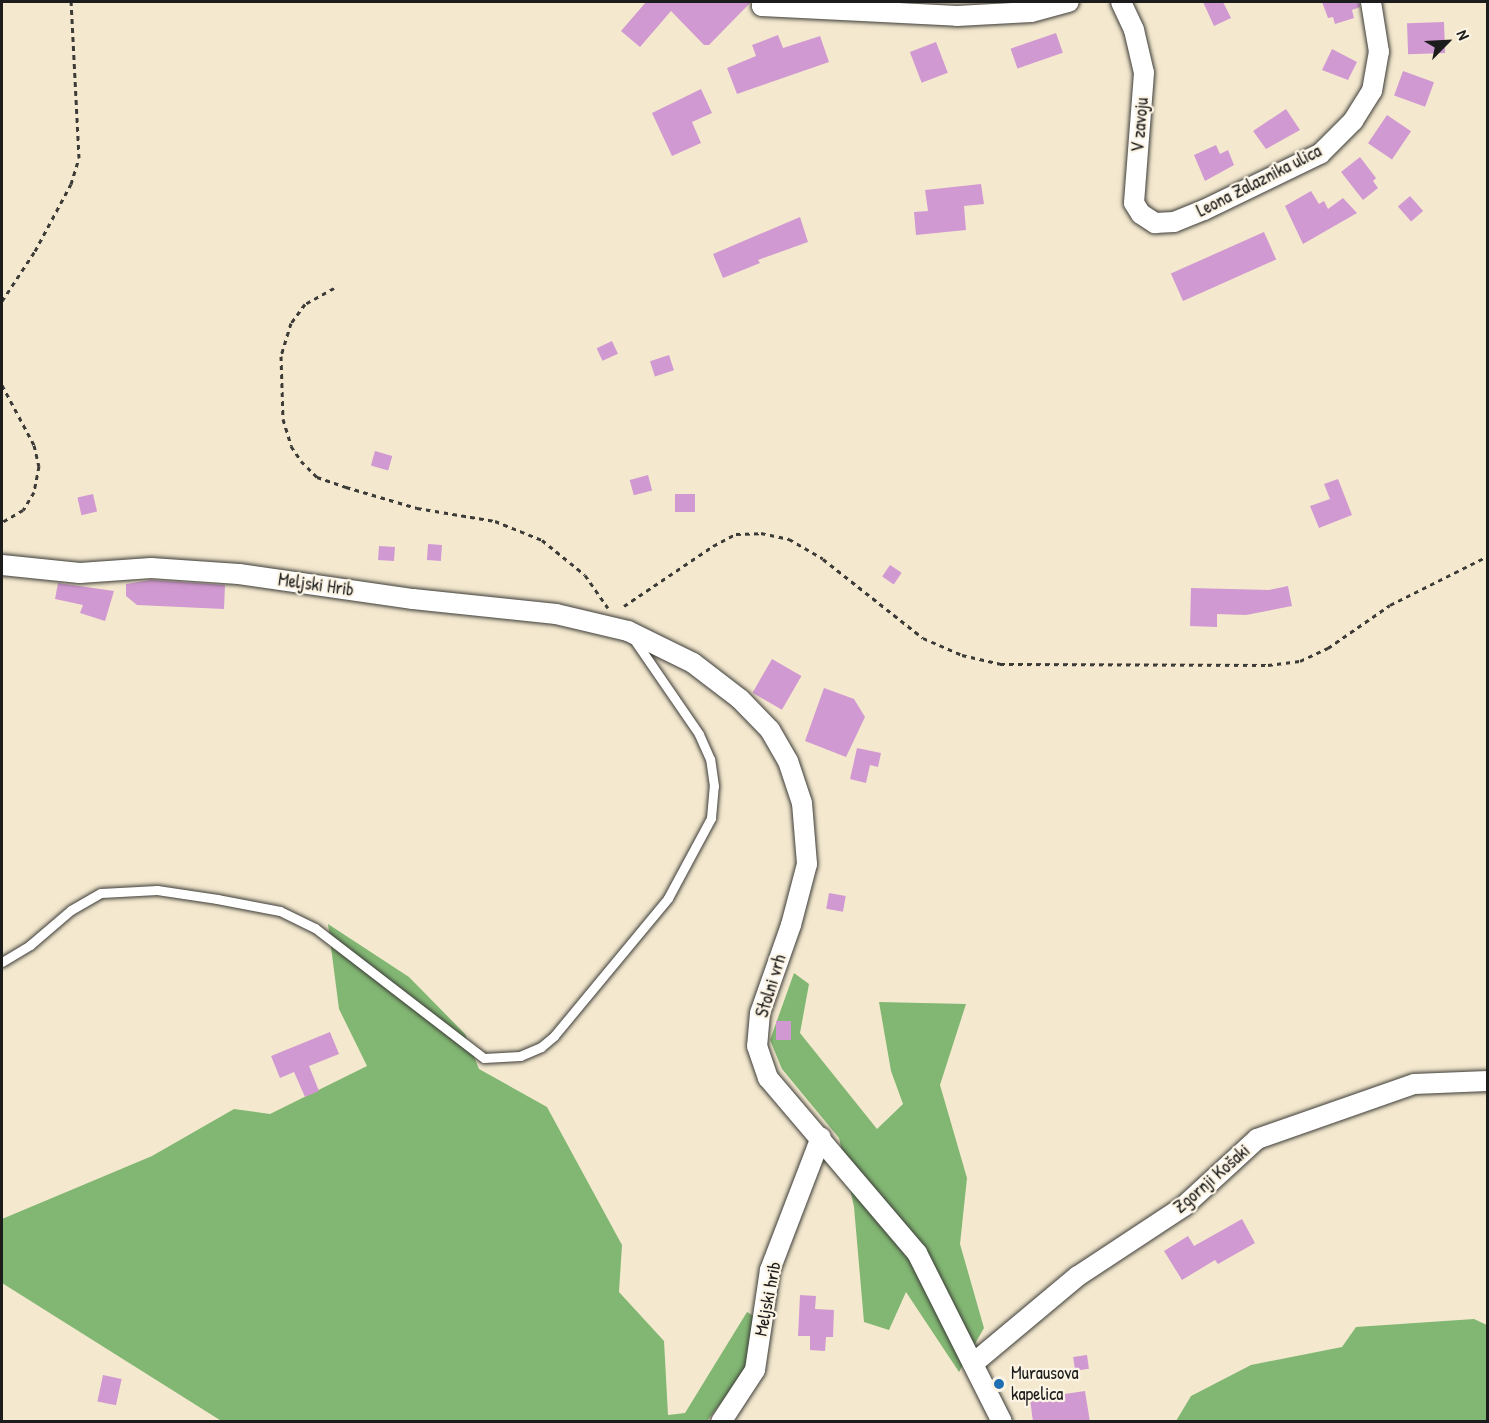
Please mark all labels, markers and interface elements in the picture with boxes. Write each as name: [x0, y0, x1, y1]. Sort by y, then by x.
north arrow: [1417, 12, 1477, 72]
text: N: [1452, 26, 1475, 43]
street label: V zavoju: [1127, 97, 1153, 153]
street label: Leona Zalaznika ulica: [1193, 140, 1325, 222]
street label: Meljski Hrib: [277, 569, 355, 601]
street label: Stolni vrh: [751, 952, 791, 1020]
street label: Zgornji Košaki: [1169, 1140, 1255, 1218]
street label: Meljski hrib: [750, 1260, 786, 1338]
place label: Murausova kapelica: [1011, 1363, 1079, 1406]
marker: Murausova kapelica: [992, 1377, 1006, 1391]

